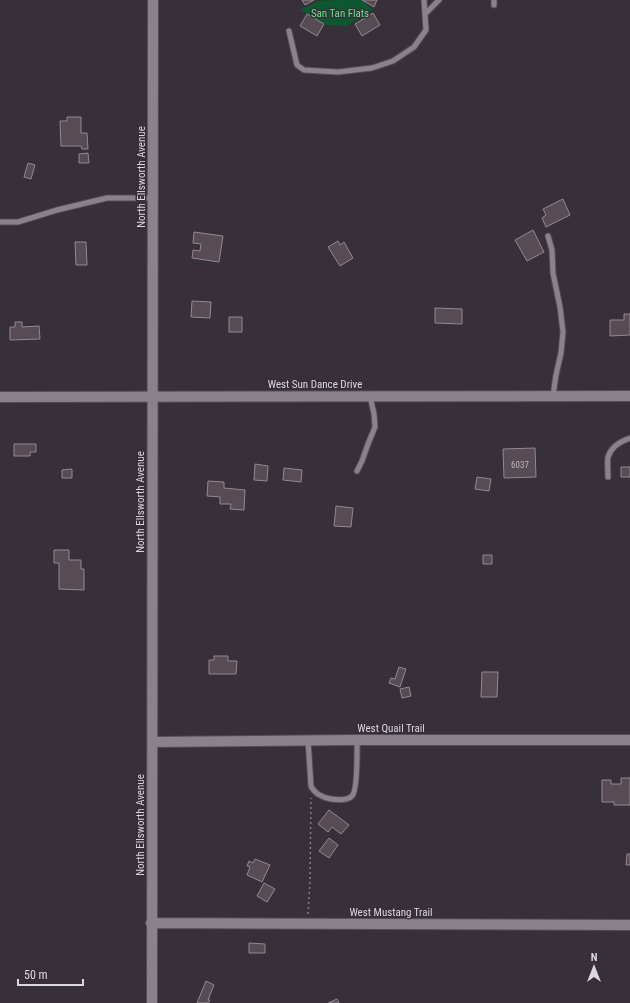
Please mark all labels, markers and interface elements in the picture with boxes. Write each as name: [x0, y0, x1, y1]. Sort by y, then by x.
park label: San Tan Flats: [311, 7, 369, 20]
street label: North Ellsworth Avenue: [135, 126, 148, 228]
street label: West Sun Dance Drive: [268, 378, 362, 391]
street label: North Ellsworth Avenue: [134, 451, 147, 553]
house number: 6037: [511, 460, 529, 470]
street label: West Quail Trail: [357, 722, 425, 735]
street label: North Ellsworth Avenue: [134, 774, 147, 876]
street label: West Mustang Trail: [349, 906, 433, 919]
north arrow: [574, 947, 614, 987]
text: N: [591, 951, 598, 964]
scale bar: [18, 961, 83, 987]
text: 50 m: [24, 968, 48, 982]

